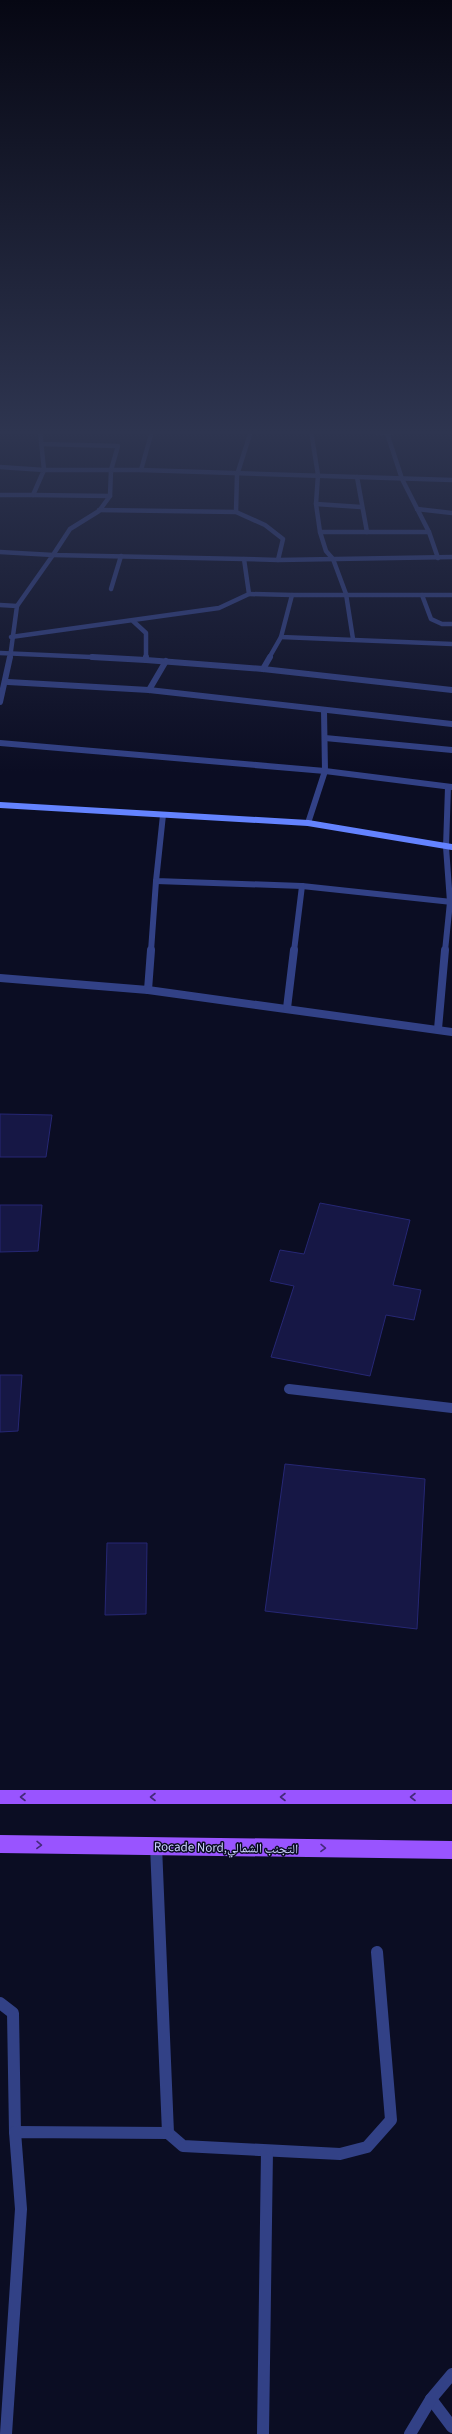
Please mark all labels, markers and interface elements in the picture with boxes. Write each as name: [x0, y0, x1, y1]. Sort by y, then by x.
one-way arrow: [20, 1793, 26, 1801]
one-way arrow: [150, 1793, 156, 1801]
one-way arrow: [280, 1793, 286, 1801]
one-way arrow: [410, 1793, 416, 1801]
street label: Rocade Nord,التجنب الشمالي: [154, 1838, 298, 1860]
one-way arrow: [36, 1840, 42, 1849]
one-way arrow: [320, 1844, 326, 1852]

